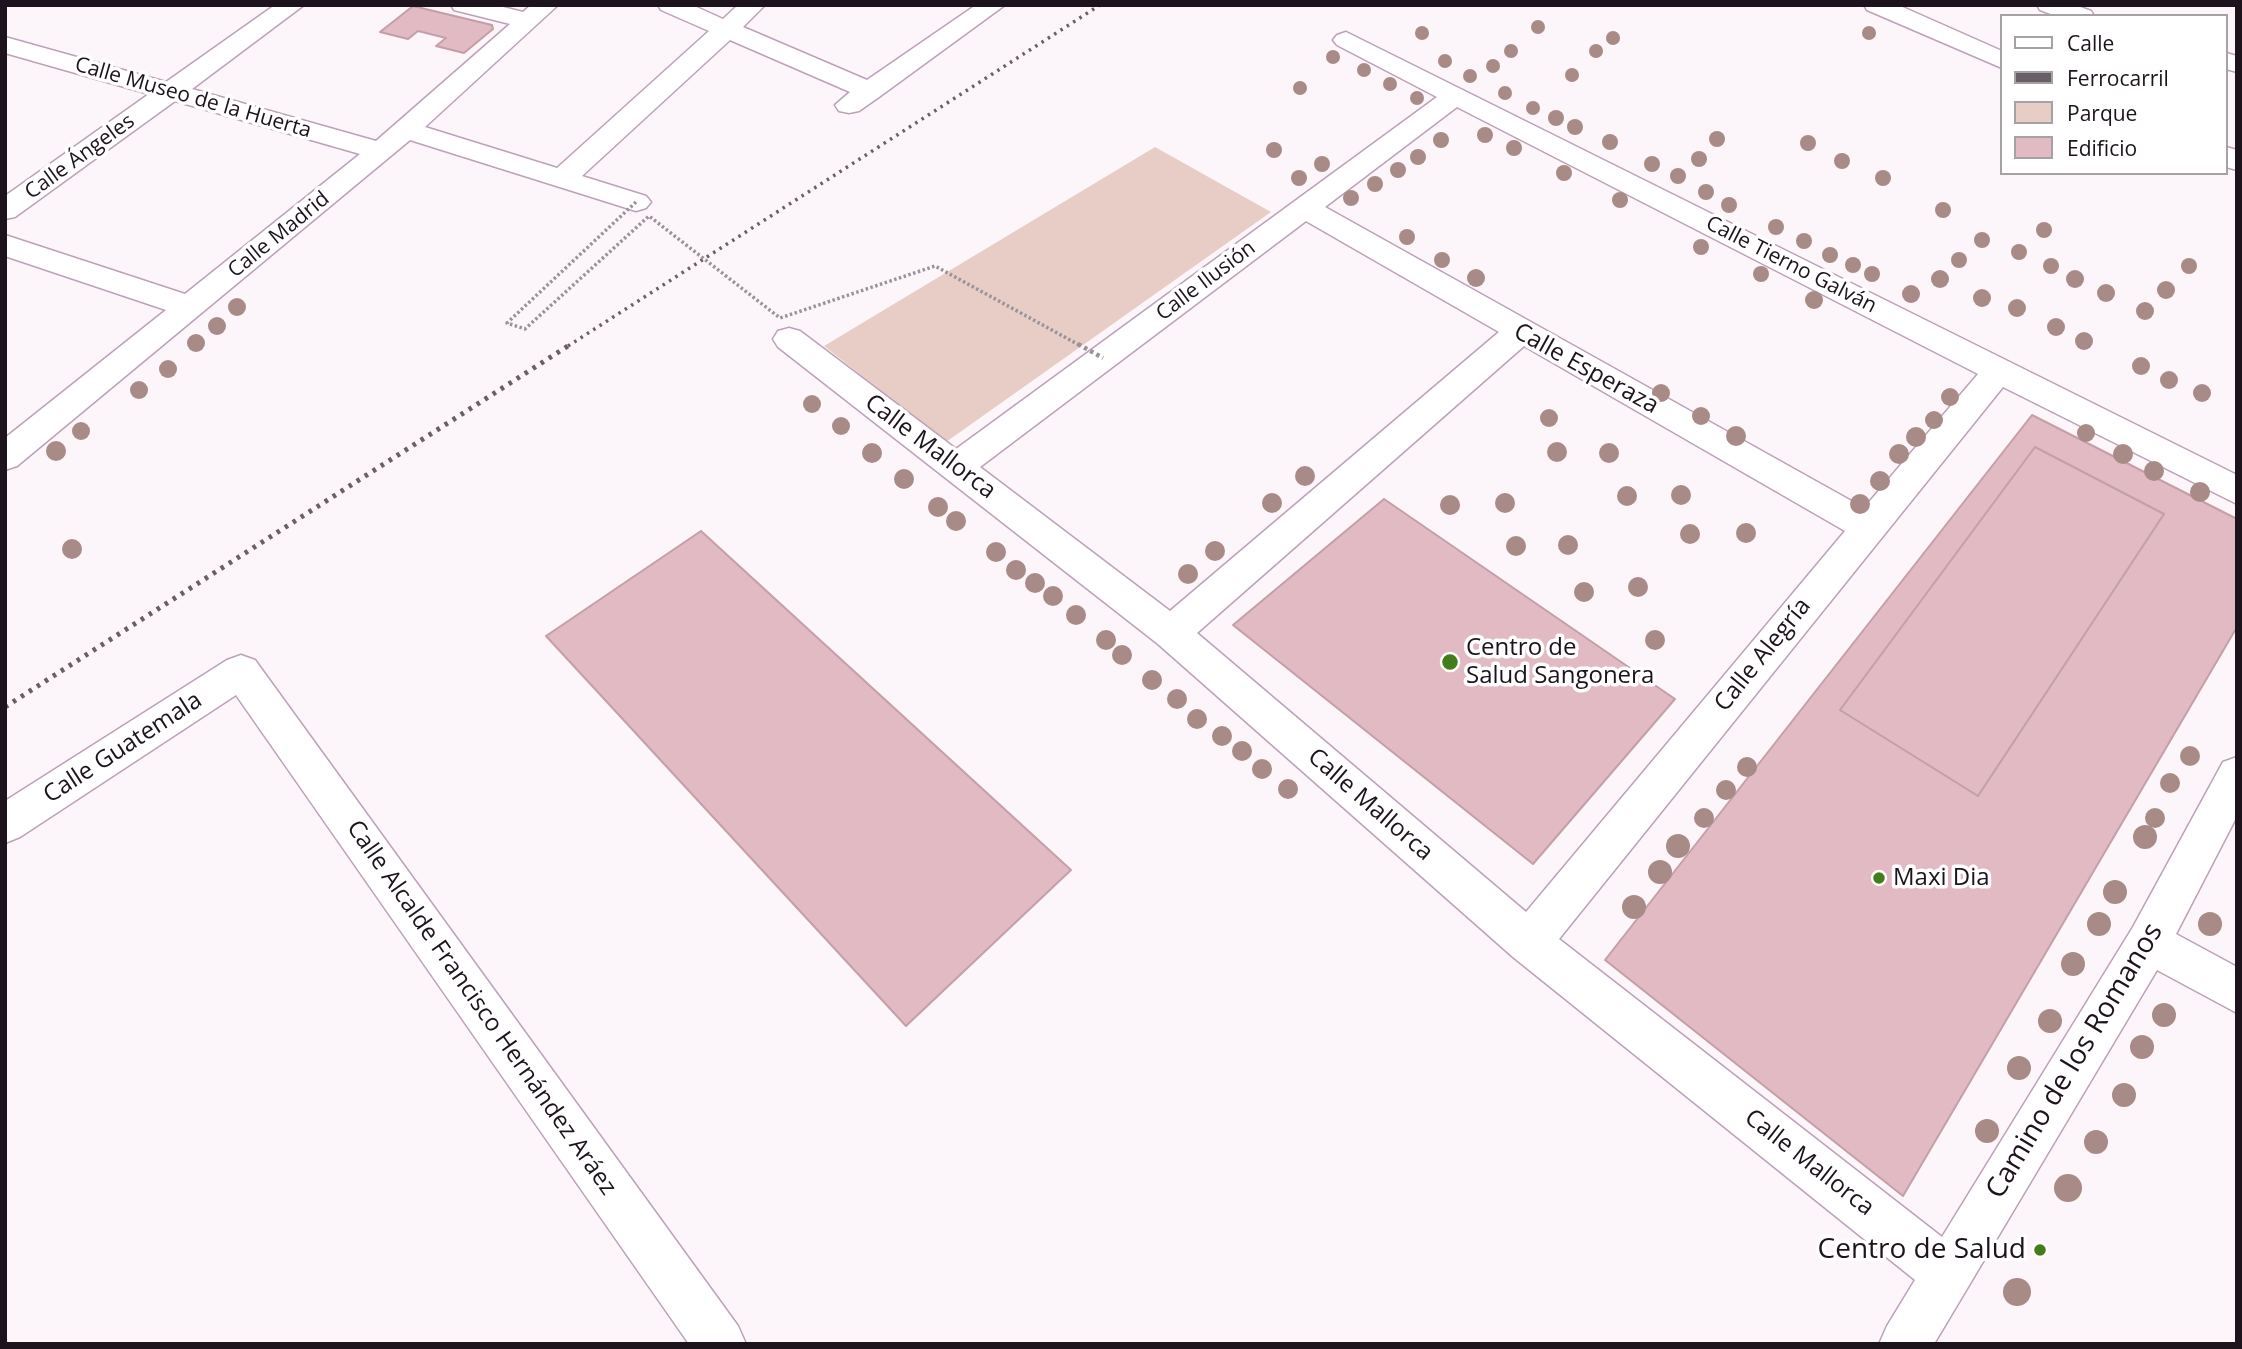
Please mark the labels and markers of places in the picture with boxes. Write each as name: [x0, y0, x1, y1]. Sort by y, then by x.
place label: Centro de Salud Sangonera: [1466, 634, 1654, 690]
marker: Centro de Salud Sangonera: [1440, 652, 1460, 672]
place label: Maxi Dia: [1893, 864, 1990, 892]
marker: Maxi Dia: [1871, 870, 1887, 886]
place label: Centro de Salud: [1818, 1233, 2026, 1267]
marker: Centro de Salud: [2032, 1242, 2048, 1258]

